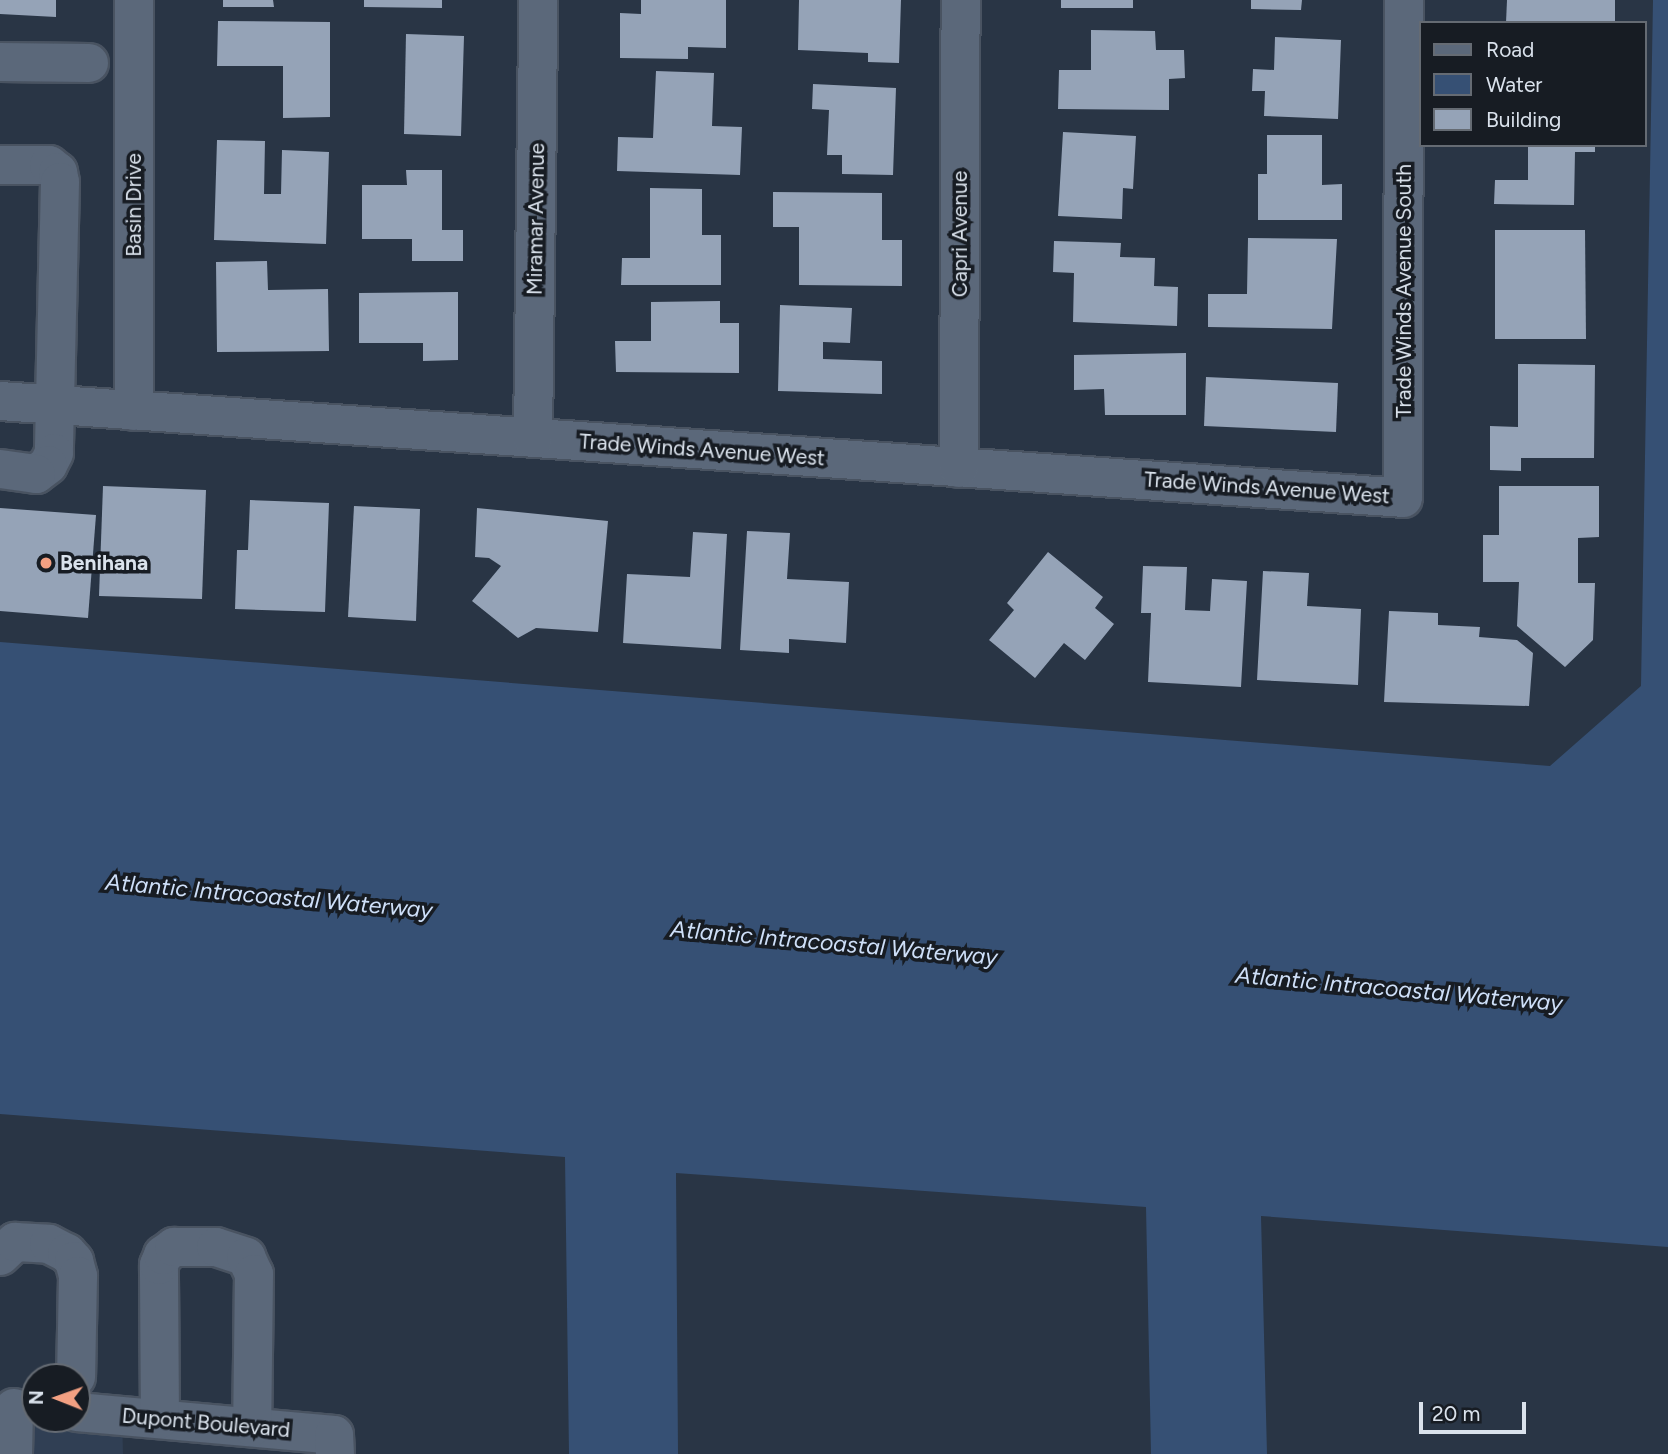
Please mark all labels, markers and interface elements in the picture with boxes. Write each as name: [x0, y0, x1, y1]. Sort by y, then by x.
legend: [1420, 21, 1647, 147]
text: Road: [1486, 37, 1534, 62]
text: Water: [1486, 72, 1542, 97]
text: Building: [1486, 107, 1561, 132]
street label: Miramar Avenue: [522, 143, 550, 295]
street label: Basin Drive: [121, 153, 147, 257]
street label: Trade Winds Avenue South: [1391, 164, 1417, 418]
street label: Capri Avenue: [947, 171, 973, 297]
street label: Trade Winds Avenue West: [578, 429, 826, 471]
street label: Trade Winds Avenue West: [1143, 467, 1391, 509]
place label: Benihana: [60, 550, 148, 576]
marker: Benihana: [38, 555, 54, 571]
water label: Atlantic Intracoastal Waterway: [104, 868, 434, 924]
water label: Atlantic Intracoastal Waterway: [669, 915, 999, 971]
water label: Atlantic Intracoastal Waterway: [1234, 961, 1564, 1017]
north arrow: [21, 1363, 91, 1433]
scale bar: [1423, 1388, 1530, 1432]
text: N: [25, 1390, 48, 1405]
text: 20 m: [1432, 1401, 1480, 1426]
street label: Dupont Boulevard: [121, 1403, 291, 1443]

